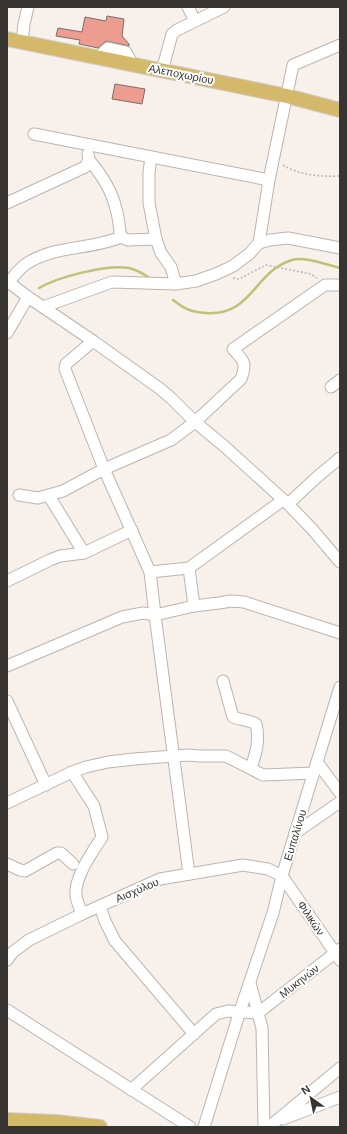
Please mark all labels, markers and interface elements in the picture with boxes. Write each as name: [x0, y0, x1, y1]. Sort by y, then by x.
street label: Αλεποχωρίου: [148, 62, 214, 86]
street label: Ευπαλίνου: [282, 808, 308, 862]
street label: Αισχύλου: [114, 876, 160, 904]
street label: Φιλικών: [295, 899, 327, 938]
street label: Μυκηνών: [277, 962, 321, 1000]
north arrow: [291, 1078, 331, 1118]
text: N: [299, 1082, 312, 1097]

